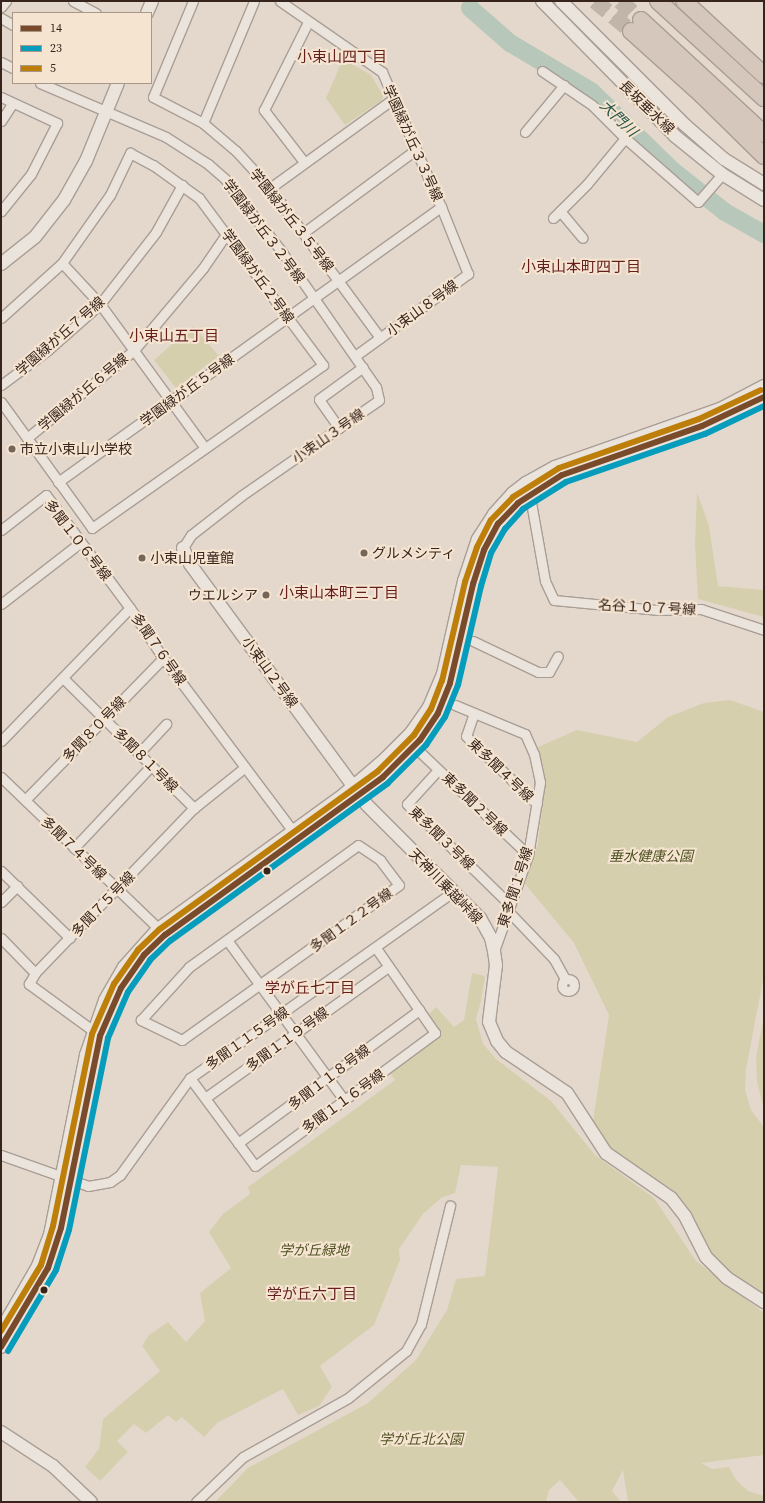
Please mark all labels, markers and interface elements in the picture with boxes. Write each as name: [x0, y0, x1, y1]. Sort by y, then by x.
legend: [12, 12, 152, 84]
text: 14: [50, 20, 62, 36]
text: 23: [50, 40, 62, 56]
district label: 小束山四丁目: [297, 48, 387, 66]
text: 5: [50, 60, 56, 76]
street label: 長坂垂水線: [616, 77, 678, 137]
street label: 学園緑が丘３３号線: [380, 82, 446, 204]
water label: 大門川: [597, 96, 641, 140]
street label: 学園緑が丘３５号線: [247, 165, 337, 275]
street label: 学園緑が丘３２号線: [219, 176, 309, 286]
street label: 学園緑が丘２号線: [218, 226, 298, 326]
district label: 小束山本町四丁目: [521, 258, 641, 276]
street label: 小束山８号線: [383, 277, 461, 339]
street label: 学園緑が丘７号線: [12, 293, 108, 379]
district label: 小束山五丁目: [129, 327, 219, 345]
street label: 学園緑が丘６号線: [35, 350, 131, 434]
street label: 学園緑が丘５号線: [137, 350, 237, 430]
street label: 小束山３号線: [289, 405, 367, 467]
place label: 市立小束山小学校: [20, 441, 132, 457]
marker: 市立小束山小学校: [7, 444, 17, 454]
street label: 多聞１０６号線: [41, 496, 115, 584]
place label: グルメシティ: [372, 545, 456, 561]
marker: グルメシティ: [359, 548, 369, 558]
place label: 小束山児童館: [150, 550, 234, 566]
marker: 小束山児童館: [137, 553, 147, 563]
district label: 小束山本町三丁目: [279, 584, 399, 602]
place label: ウエルシア: [188, 587, 258, 603]
marker: ウエルシア: [261, 590, 271, 600]
street label: 名谷１０７号線: [598, 596, 696, 618]
street label: 多聞７６号線: [128, 610, 190, 688]
street label: 小束山２号線: [239, 633, 301, 711]
street label: 多聞８０号線: [59, 693, 129, 765]
street label: 多聞８１号線: [110, 724, 182, 796]
street label: 東多聞４号線: [465, 735, 537, 805]
street label: 東多聞２号線: [439, 769, 511, 839]
street label: 東多聞３号線: [406, 803, 478, 873]
street label: 多聞７４号線: [38, 813, 110, 883]
street label: 東多聞１号線: [494, 844, 536, 930]
street label: 天神川乗越峠線: [406, 845, 486, 927]
park label: 垂水健康公園: [609, 848, 693, 864]
unlabelled marker: [262, 866, 272, 876]
street label: 多聞７５号線: [68, 868, 138, 940]
street label: 多聞１２２号線: [306, 884, 396, 956]
district label: 学が丘七丁目: [265, 979, 355, 997]
street label: 多聞１１５号線: [202, 1003, 292, 1073]
street label: 多聞１１９号線: [242, 1003, 332, 1075]
street label: 多聞１１８号線: [285, 1041, 373, 1113]
street label: 多聞１１６号線: [298, 1065, 388, 1137]
park label: 学が丘緑地: [279, 1242, 349, 1258]
unlabelled marker: [39, 1285, 49, 1295]
district label: 学が丘六丁目: [267, 1285, 357, 1303]
park label: 学が丘北公園: [379, 1431, 463, 1447]

